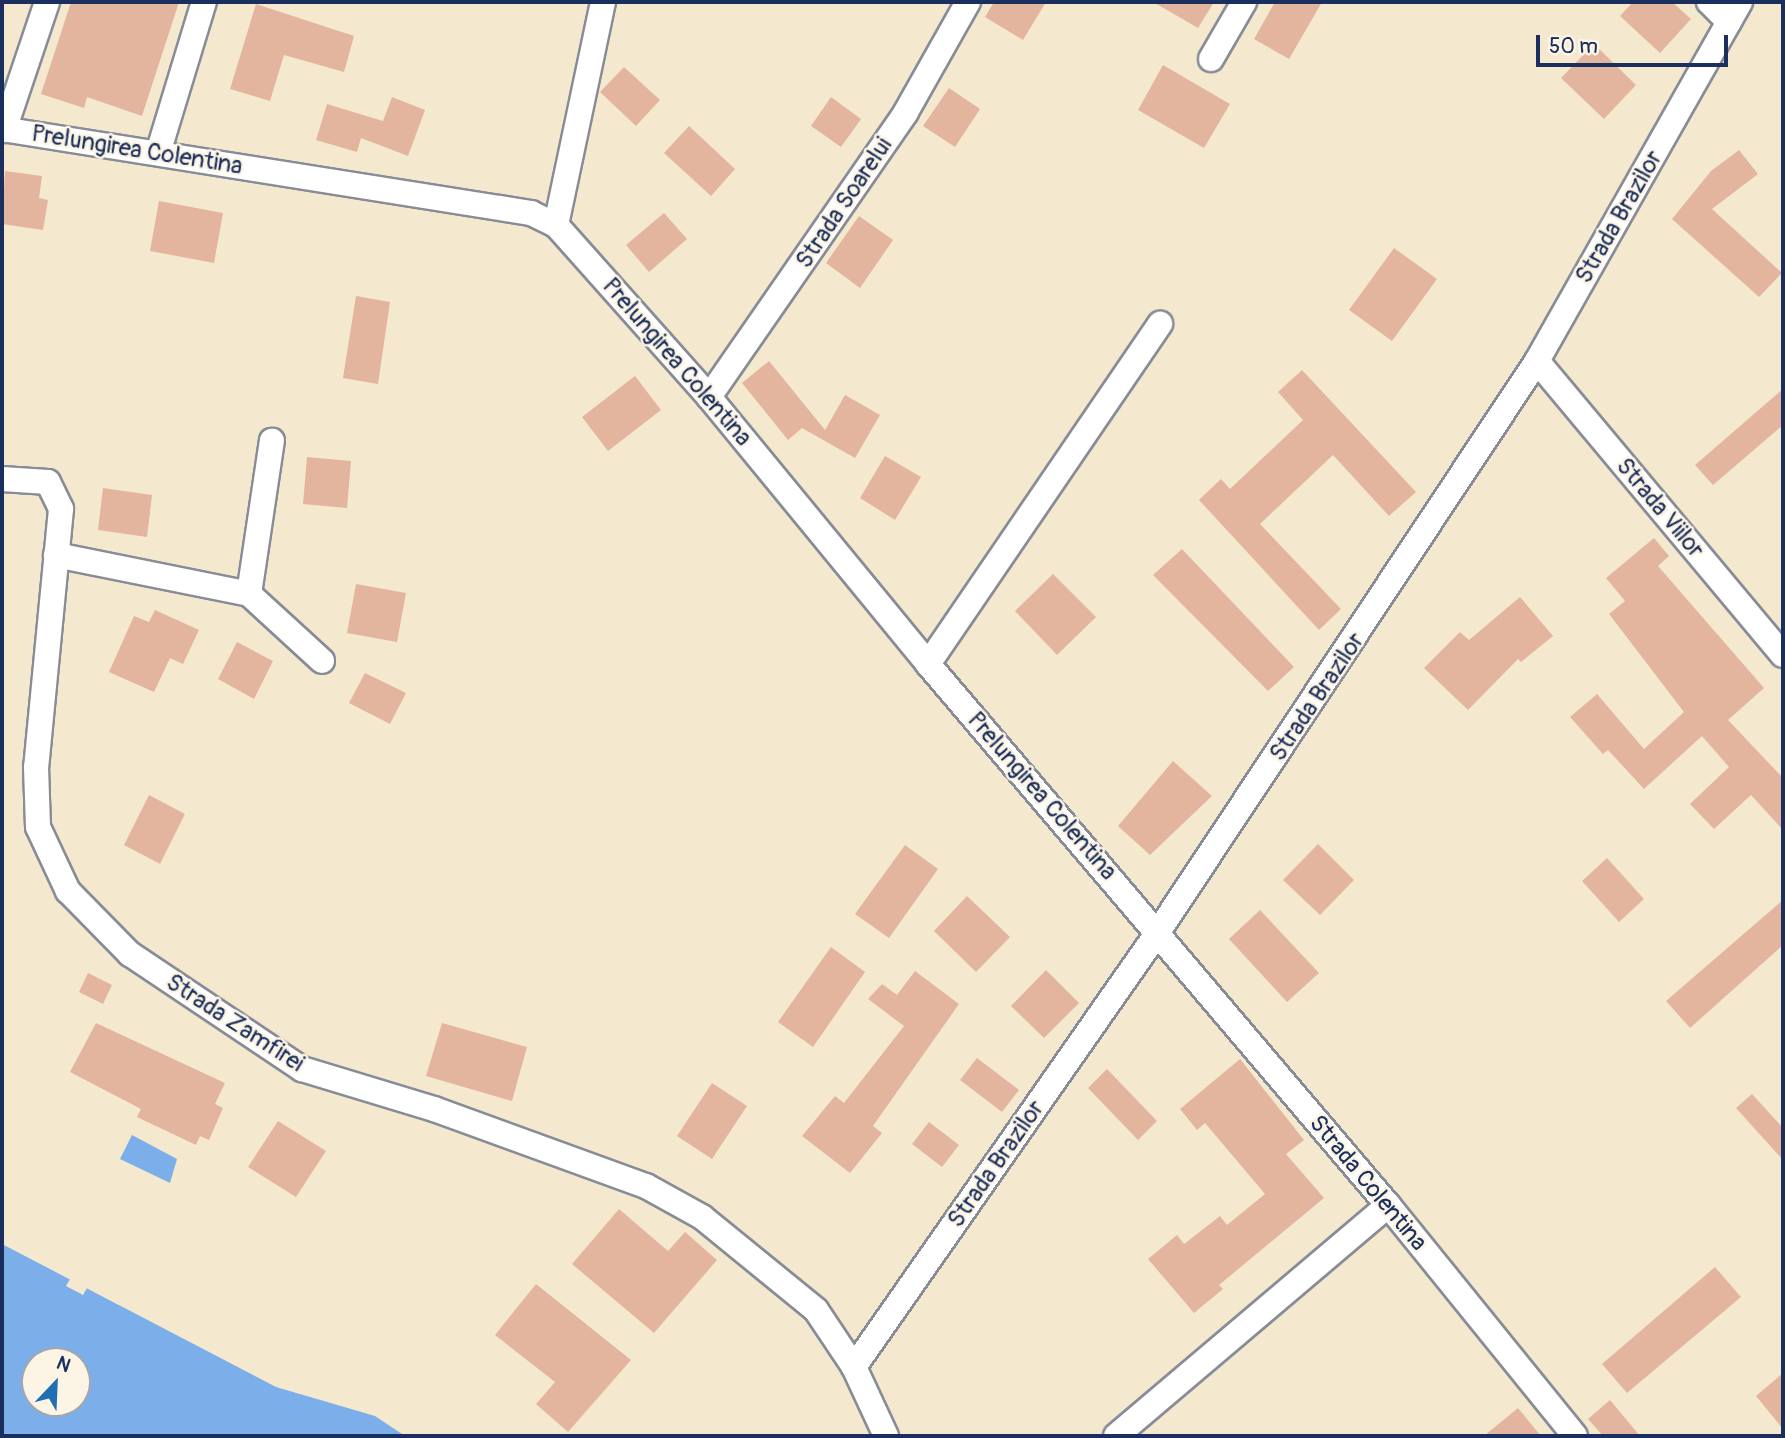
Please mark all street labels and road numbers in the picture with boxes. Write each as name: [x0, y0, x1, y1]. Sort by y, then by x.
street label: Prelungirea Colentina: [29, 119, 245, 181]
street label: Strada Soarelui: [790, 132, 898, 274]
street label: Strada Brazilor: [1569, 145, 1669, 289]
street label: Prelungirea Colentina: [596, 272, 758, 452]
street label: Strada Viilor: [1610, 452, 1710, 564]
street label: Strada Brazilor: [1263, 627, 1371, 767]
street label: Prelungirea Colentina: [961, 706, 1123, 886]
street label: Strada Zamfirei: [161, 968, 309, 1078]
street label: Strada Brazilor: [942, 1095, 1050, 1233]
street label: Strada Colentina: [1303, 1109, 1433, 1257]

